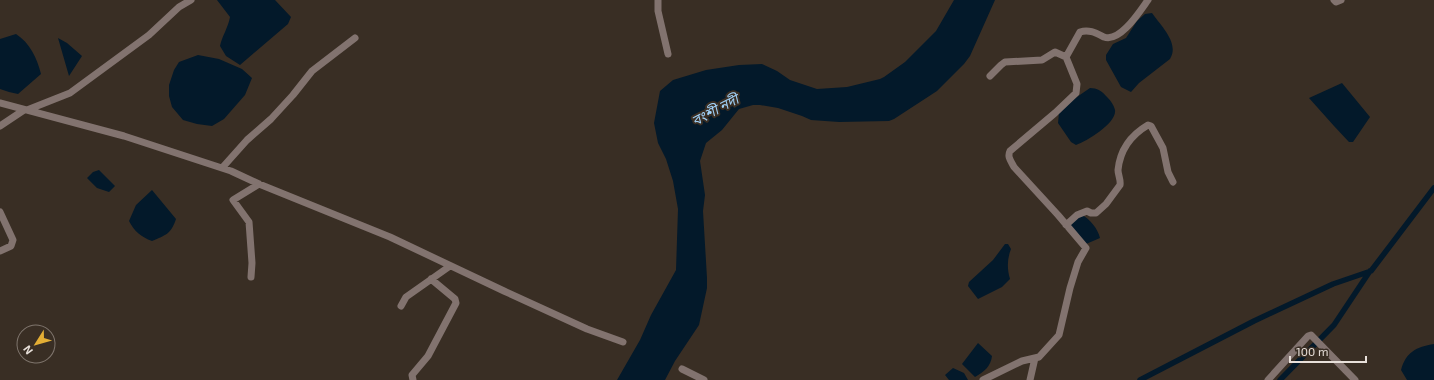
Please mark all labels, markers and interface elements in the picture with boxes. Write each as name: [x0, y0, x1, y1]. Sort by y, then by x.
water label: বংশী নদী: [688, 89, 744, 129]
north arrow: [16, 324, 56, 364]
scale bar: [1290, 338, 1366, 364]
text: N: [20, 343, 35, 357]
text: 100 m: [1296, 344, 1328, 358]

